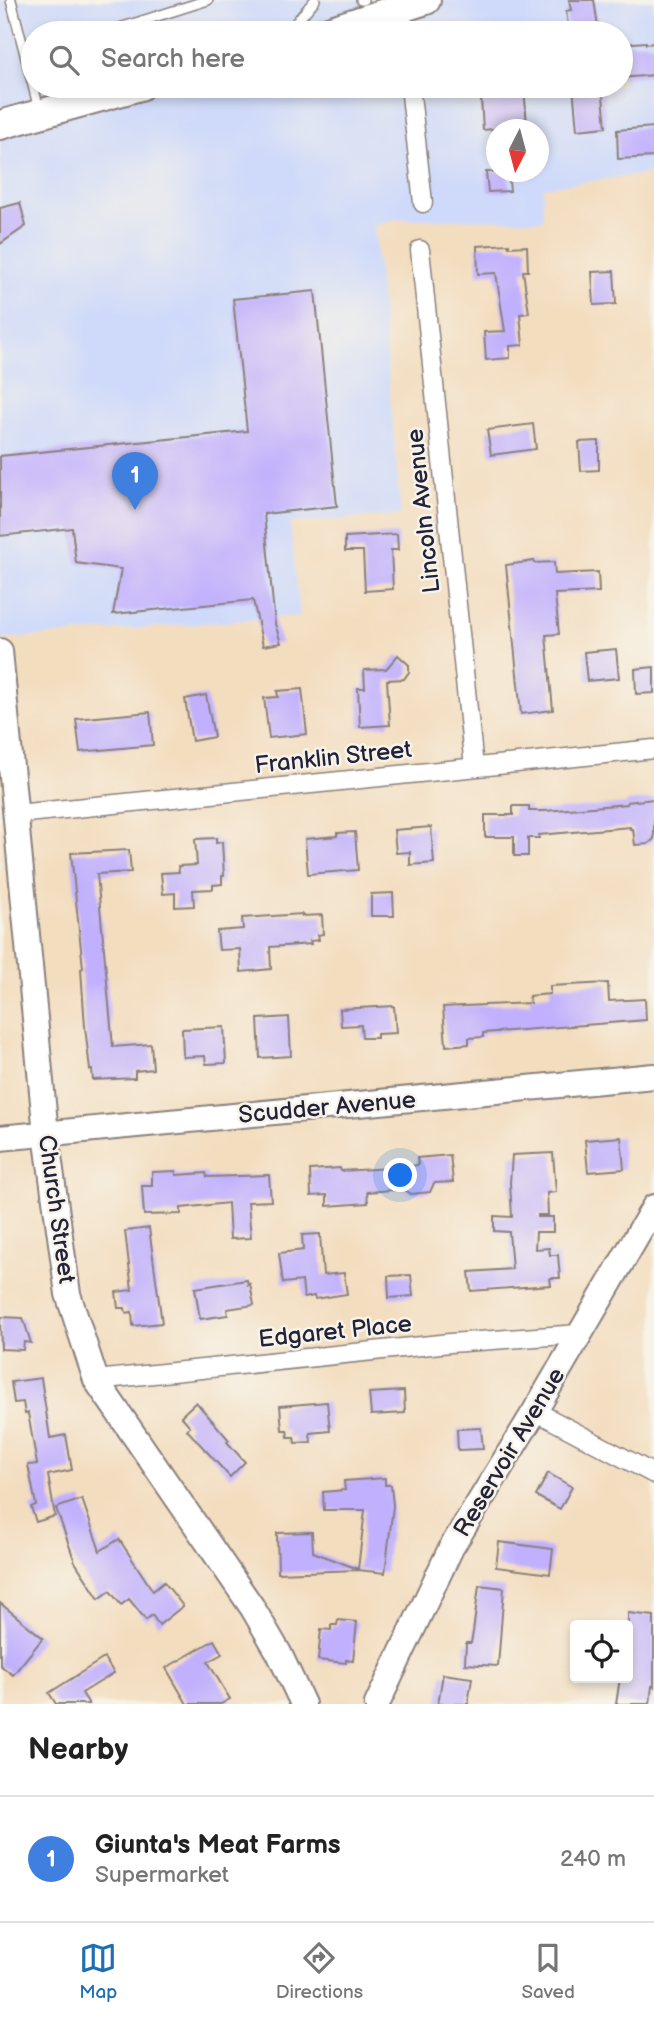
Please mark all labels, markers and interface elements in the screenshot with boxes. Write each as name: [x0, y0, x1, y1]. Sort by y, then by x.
search box: [21, 21, 633, 98]
icon: search: [45, 41, 83, 79]
text: Search here: [101, 44, 245, 75]
north arrow: [486, 119, 549, 182]
street label: Lincoln Avenue: [400, 427, 447, 595]
pin: 1: [112, 452, 158, 510]
street label: Franklin Street: [253, 735, 414, 780]
street label: Scudder Avenue: [237, 1085, 417, 1130]
street label: Church Street: [32, 1133, 81, 1286]
your location: [383, 1158, 417, 1192]
street label: Edgaret Place: [257, 1309, 413, 1354]
street label: Reservoir Avenue: [447, 1362, 571, 1542]
map controls: [570, 1620, 633, 1683]
button: locate: [570, 1620, 633, 1683]
text: Nearby: [28, 1732, 128, 1768]
text: Giunta's Meat Farms: [95, 1830, 341, 1861]
text: 1: [46, 1845, 56, 1873]
text: 240 m: [560, 1845, 626, 1873]
text: Supermarket: [95, 1861, 229, 1889]
tab: Map: [79, 1939, 117, 2004]
tab: Directions: [276, 1939, 363, 2004]
tab: Saved: [521, 1939, 575, 2004]

